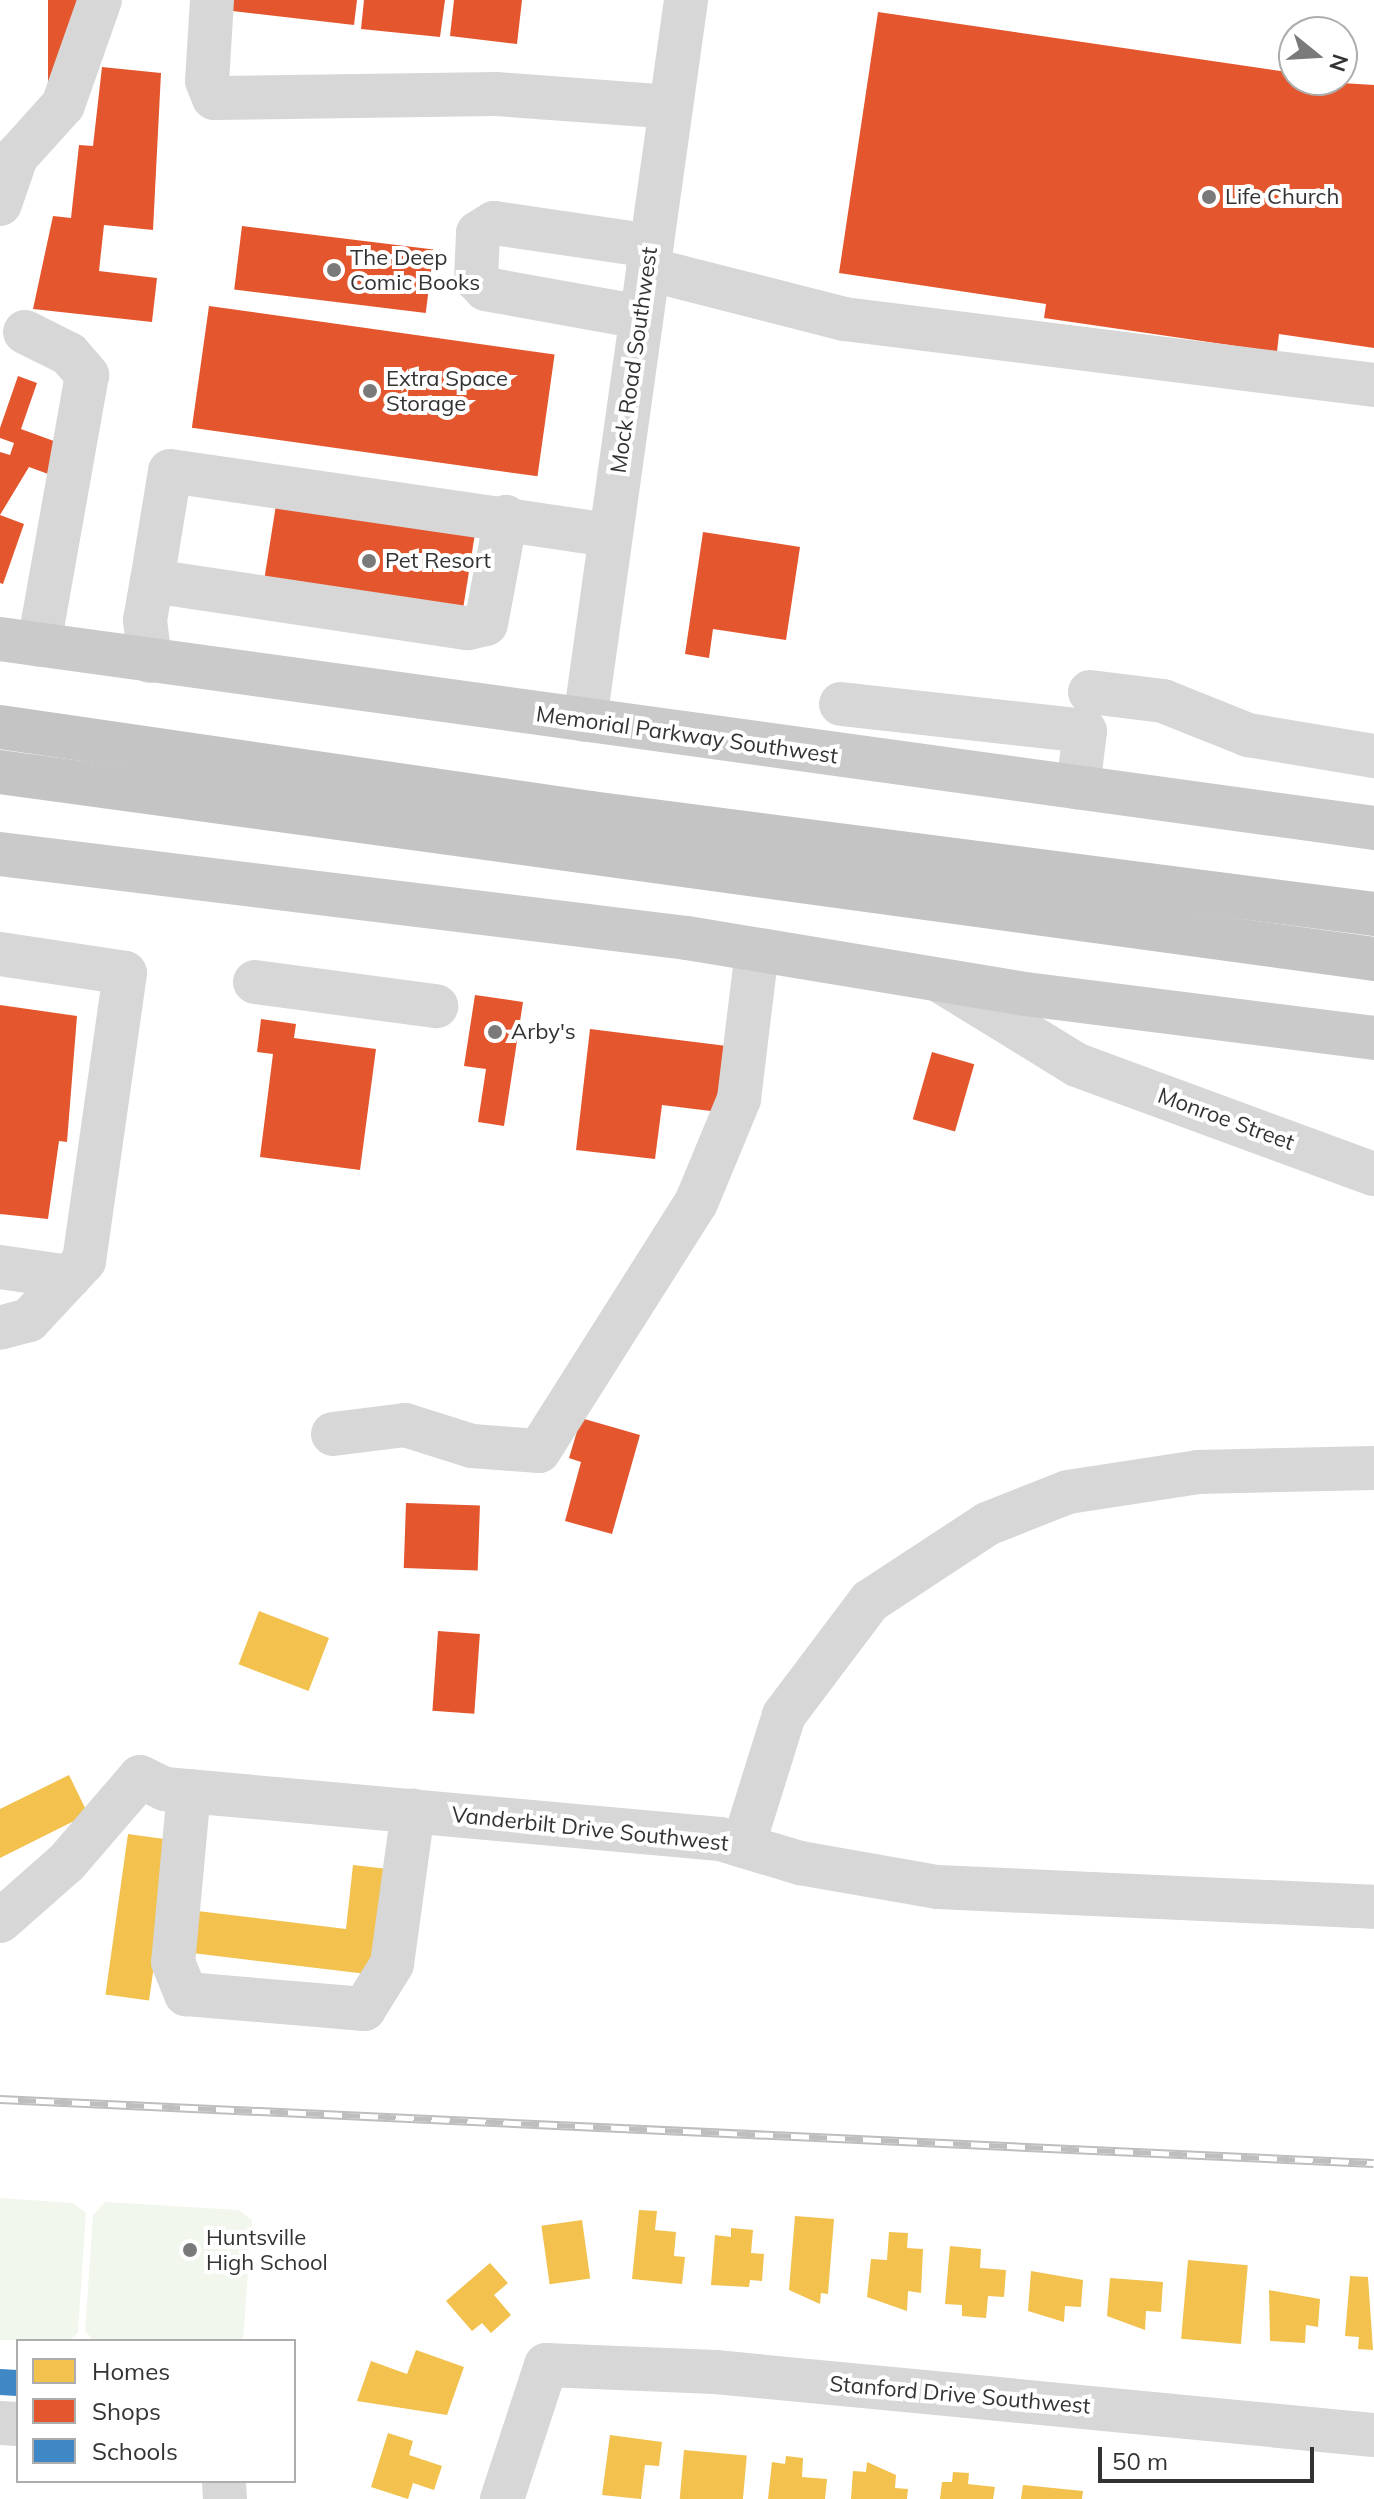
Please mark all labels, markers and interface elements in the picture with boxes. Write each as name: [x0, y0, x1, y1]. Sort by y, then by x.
north arrow: [1278, 16, 1358, 96]
text: N: [1323, 51, 1355, 75]
place label: Life Church: [1225, 184, 1339, 210]
marker: Life Church: [1200, 188, 1218, 206]
place label: The Deep Comic Books: [350, 244, 480, 296]
street label: Mock Road Southwest: [605, 245, 663, 475]
marker: The Deep Comic Books: [325, 261, 343, 279]
place label: Extra Space Storage: [386, 365, 508, 416]
marker: Extra Space Storage: [361, 382, 379, 400]
place label: Pet Resort: [385, 548, 491, 574]
marker: Pet Resort: [360, 552, 378, 570]
street label: Memorial Parkway Southwest: [534, 701, 840, 769]
place label: Arby's: [511, 1019, 576, 1045]
marker: Arby's: [486, 1023, 504, 1041]
street label: Monroe Street: [1154, 1082, 1298, 1156]
street label: Vanderbilt Drive Southwest: [450, 1801, 730, 1857]
place label: Huntsville High School: [206, 2224, 328, 2276]
marker: Huntsville High School: [181, 2241, 199, 2259]
legend: [16, 2339, 296, 2483]
text: Homes: [92, 2356, 170, 2386]
street label: Stanford Drive Southwest: [829, 2370, 1091, 2420]
text: Shops: [92, 2396, 161, 2426]
scale bar: [1102, 2431, 1318, 2481]
text: Schools: [92, 2436, 178, 2466]
text: 50 m: [1112, 2446, 1168, 2476]

